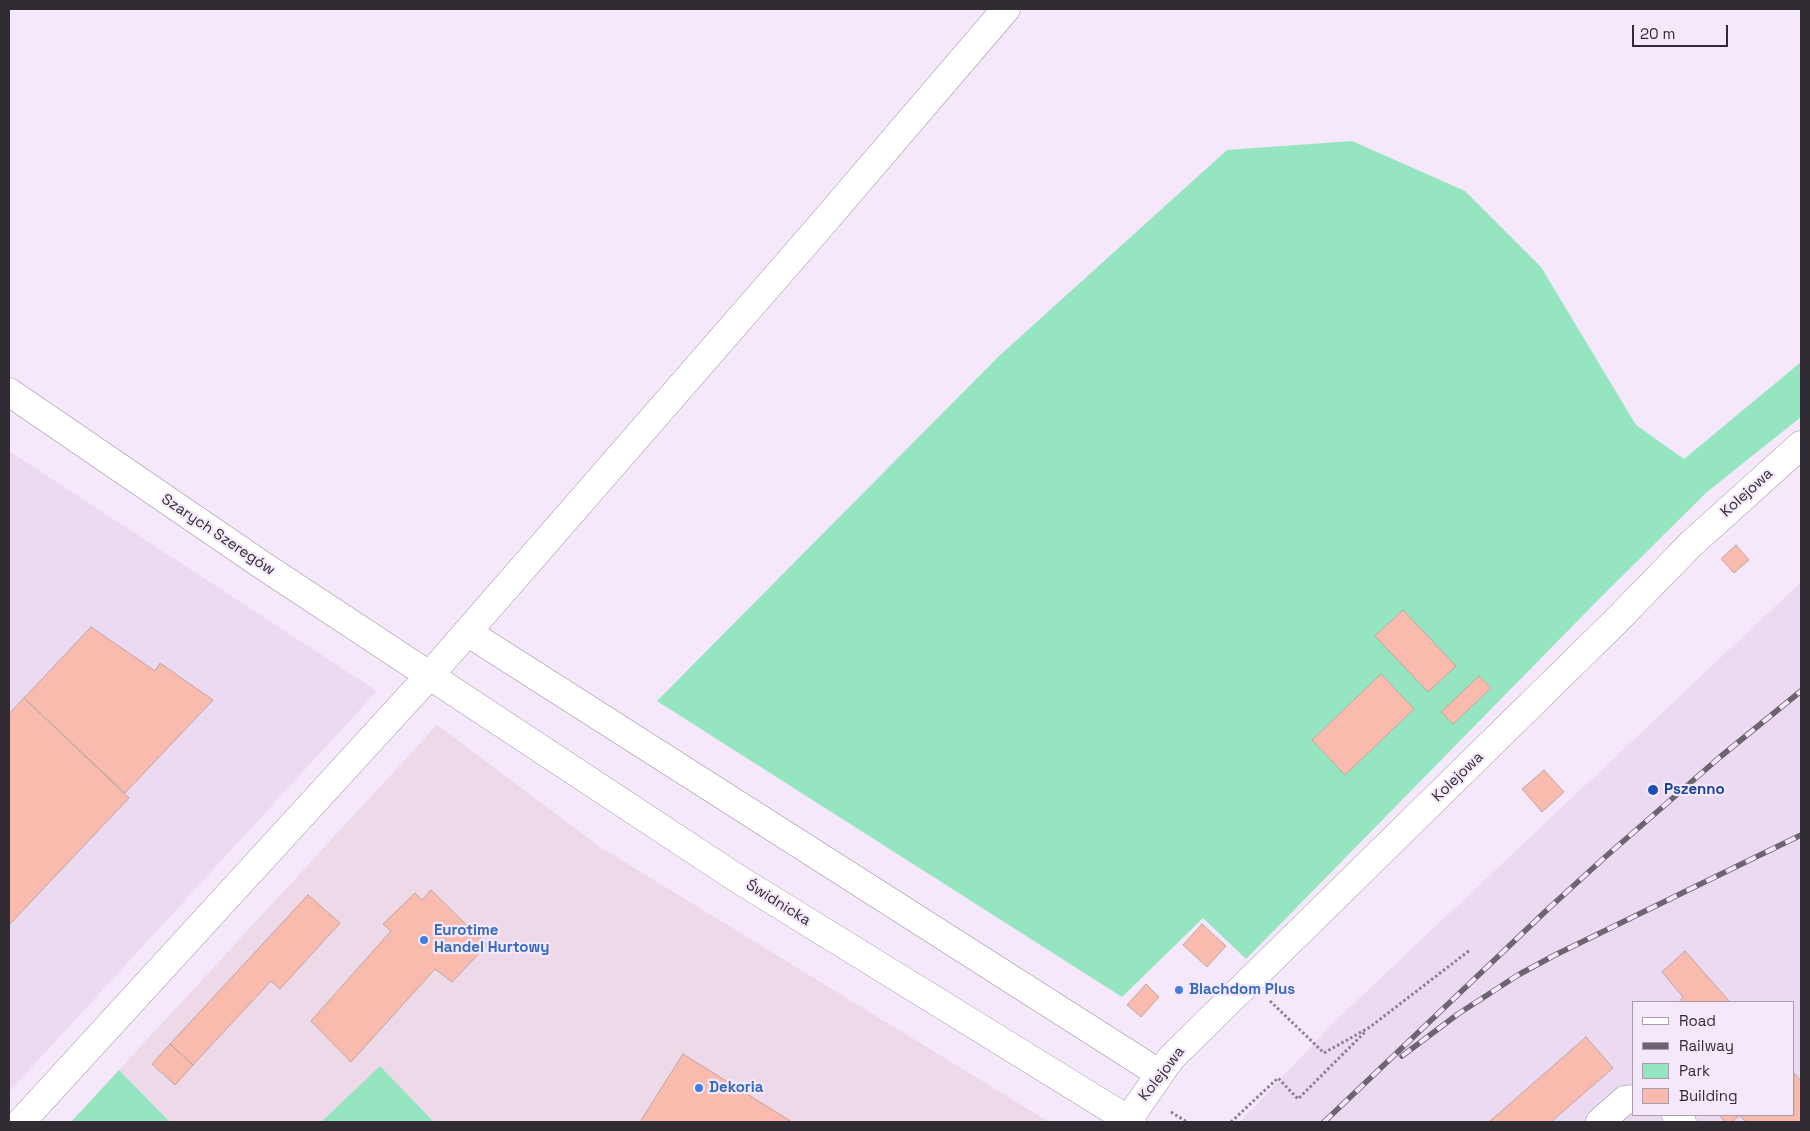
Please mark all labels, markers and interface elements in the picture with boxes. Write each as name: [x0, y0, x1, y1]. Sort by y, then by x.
scale bar: [1635, 15, 1731, 47]
text: 20 m: [1640, 24, 1675, 43]
street label: Kolejowa: [1717, 465, 1777, 521]
street label: Szarych Szeregów: [158, 490, 278, 580]
street label: Kolejowa: [1429, 748, 1487, 806]
place label: Pszenno: [1664, 781, 1725, 799]
marker: Pszenno: [1646, 783, 1660, 797]
street label: Świdnicka: [742, 876, 814, 930]
place label: Eurotime Handel Hurtowy: [434, 922, 550, 957]
marker: Eurotime Handel Hurtowy: [418, 934, 430, 946]
place label: Blachdom Plus: [1189, 981, 1295, 999]
marker: Blachdom Plus: [1173, 984, 1185, 996]
legend: [1632, 1001, 1795, 1116]
text: Road: [1679, 1011, 1716, 1030]
text: Railway: [1679, 1036, 1734, 1055]
street label: Kolejowa: [1135, 1043, 1189, 1105]
text: Park: [1679, 1061, 1710, 1080]
place label: Dekoria: [709, 1079, 763, 1097]
marker: Dekoria: [693, 1082, 705, 1094]
text: Building: [1679, 1086, 1738, 1105]

